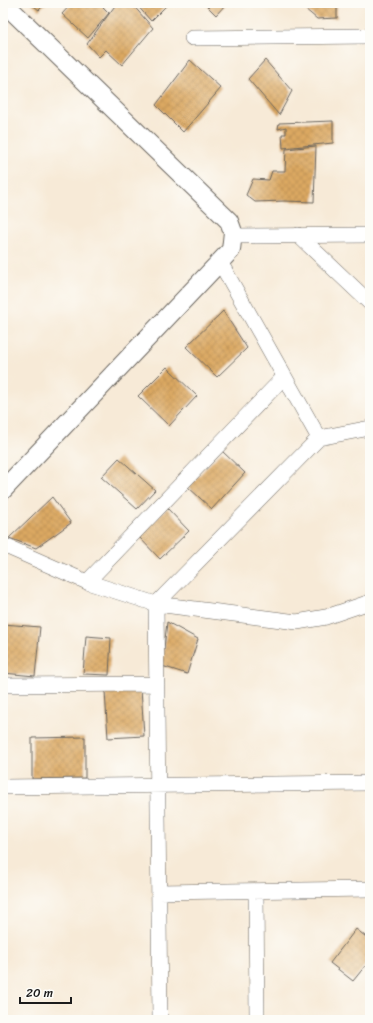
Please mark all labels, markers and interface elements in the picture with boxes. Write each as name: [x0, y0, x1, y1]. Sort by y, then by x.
scale bar: [20, 979, 71, 1005]
text: 20 m: [26, 982, 53, 1004]

